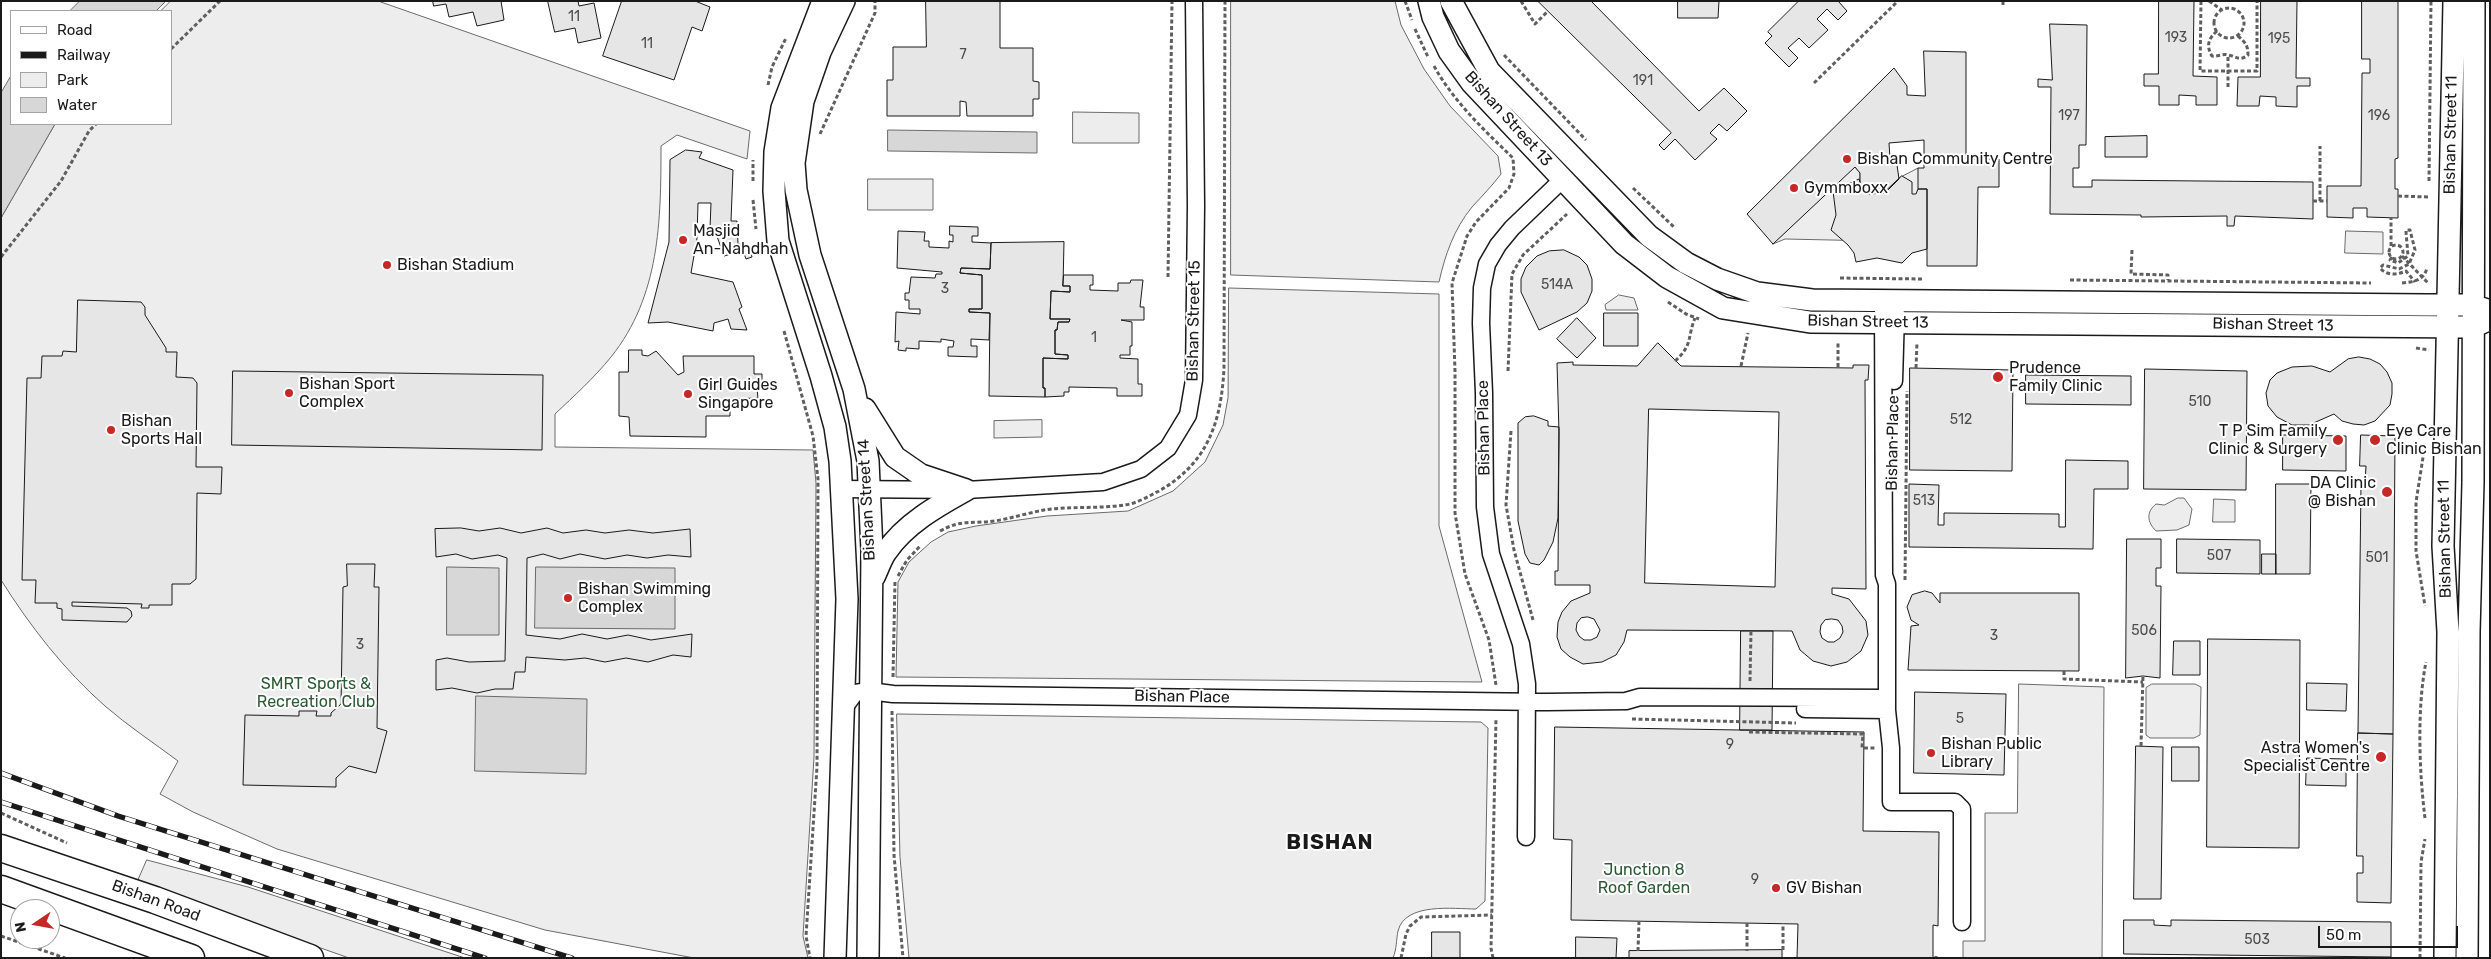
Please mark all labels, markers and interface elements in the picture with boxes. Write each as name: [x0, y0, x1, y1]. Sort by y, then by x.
house number: 11: [568, 9, 580, 25]
legend: [10, 10, 172, 125]
text: Road: [57, 21, 93, 39]
house number: 193: [2165, 30, 2187, 46]
house number: 195: [2268, 31, 2290, 47]
house number: 11: [641, 36, 653, 52]
text: Railway: [57, 46, 111, 64]
house number: 7: [959, 47, 967, 63]
street label: Bishan Street 13: [1460, 67, 1556, 171]
text: Park: [57, 71, 88, 89]
house number: 191: [1633, 73, 1653, 89]
street label: Bishan Street 11: [2440, 75, 2462, 195]
text: Water: [57, 96, 97, 114]
house number: 197: [2058, 108, 2080, 124]
house number: 196: [2368, 108, 2390, 124]
place label: Bishan Community Centre: [1857, 149, 2053, 169]
marker: Bishan Community Centre: [1841, 153, 1853, 165]
place label: Gymmboxx: [1804, 178, 1888, 198]
marker: Gymmboxx: [1788, 182, 1800, 194]
place label: Masjid An-Nahdhah: [693, 221, 789, 259]
marker: Masjid An-Nahdhah: [677, 234, 689, 246]
place label: Bishan Stadium: [397, 255, 514, 275]
marker: Bishan Stadium: [381, 259, 393, 271]
street label: Bishan Street 15: [1183, 260, 1205, 382]
house number: 514A: [1541, 277, 1573, 293]
house number: 3: [941, 281, 949, 297]
street label: Bishan Street 13: [1807, 311, 1929, 333]
street label: Bishan Street 13: [2212, 314, 2334, 336]
house number: 1: [1091, 330, 1097, 346]
place label: Prudence Family Clinic: [2009, 358, 2102, 396]
marker: Prudence Family Clinic: [1991, 370, 2005, 384]
place label: Bishan Sport Complex: [299, 374, 395, 412]
place label: Girl Guides Singapore: [698, 375, 778, 413]
street label: Bishan Place: [1474, 380, 1494, 476]
marker: Bishan Sport Complex: [283, 387, 295, 399]
marker: Girl Guides Singapore: [682, 388, 694, 400]
house number: 510: [2189, 394, 2211, 410]
street label: Bishan Place: [1883, 395, 1903, 491]
place label: Bishan Sports Hall: [121, 411, 202, 449]
house number: 512: [1950, 412, 1972, 428]
place label: T P Sim Family Clinic & Surgery: [2208, 421, 2327, 459]
place label: Eye Care Clinic Bishan: [2386, 421, 2482, 459]
marker: Bishan Sports Hall: [105, 424, 117, 436]
marker: T P Sim Family Clinic & Surgery: [2331, 433, 2345, 447]
marker: Eye Care Clinic Bishan: [2368, 433, 2382, 447]
street label: Bishan Street 14: [854, 439, 880, 561]
place label: DA Clinic @ Bishan: [2308, 473, 2376, 511]
street label: Bishan Street 11: [2434, 479, 2456, 599]
marker: DA Clinic @ Bishan: [2380, 485, 2394, 499]
house number: 513: [1913, 493, 1935, 509]
house number: 507: [2207, 548, 2231, 564]
house number: 501: [2365, 550, 2389, 566]
place label: Bishan Swimming Complex: [578, 579, 711, 617]
marker: Bishan Swimming Complex: [562, 592, 574, 604]
house number: 506: [2131, 623, 2157, 639]
house number: 3: [1990, 628, 1998, 644]
house number: 3: [356, 637, 364, 653]
park label: SMRT Sports & Recreation Club: [257, 674, 375, 712]
street label: Bishan Place: [1134, 687, 1230, 707]
house number: 5: [1956, 711, 1964, 727]
place label: Bishan Public Library: [1941, 734, 2042, 772]
house number: 9: [1726, 737, 1734, 753]
place label: Astra Women's Specialist Centre: [2244, 738, 2370, 776]
marker: Bishan Public Library: [1925, 747, 1937, 759]
marker: Astra Women's Specialist Centre: [2374, 750, 2388, 764]
district label: BISHAN: [1286, 830, 1374, 856]
park label: Junction 8 Roof Garden: [1598, 860, 1690, 898]
house number: 9: [1751, 872, 1759, 888]
street label: Bishan Road: [109, 876, 203, 926]
place label: GV Bishan: [1786, 878, 1862, 898]
marker: GV Bishan: [1770, 882, 1782, 894]
north arrow: [10, 899, 60, 949]
scale bar: [2321, 916, 2461, 948]
text: N: [11, 920, 30, 934]
text: 50 m: [2326, 926, 2361, 944]
house number: 503: [2244, 932, 2270, 948]

